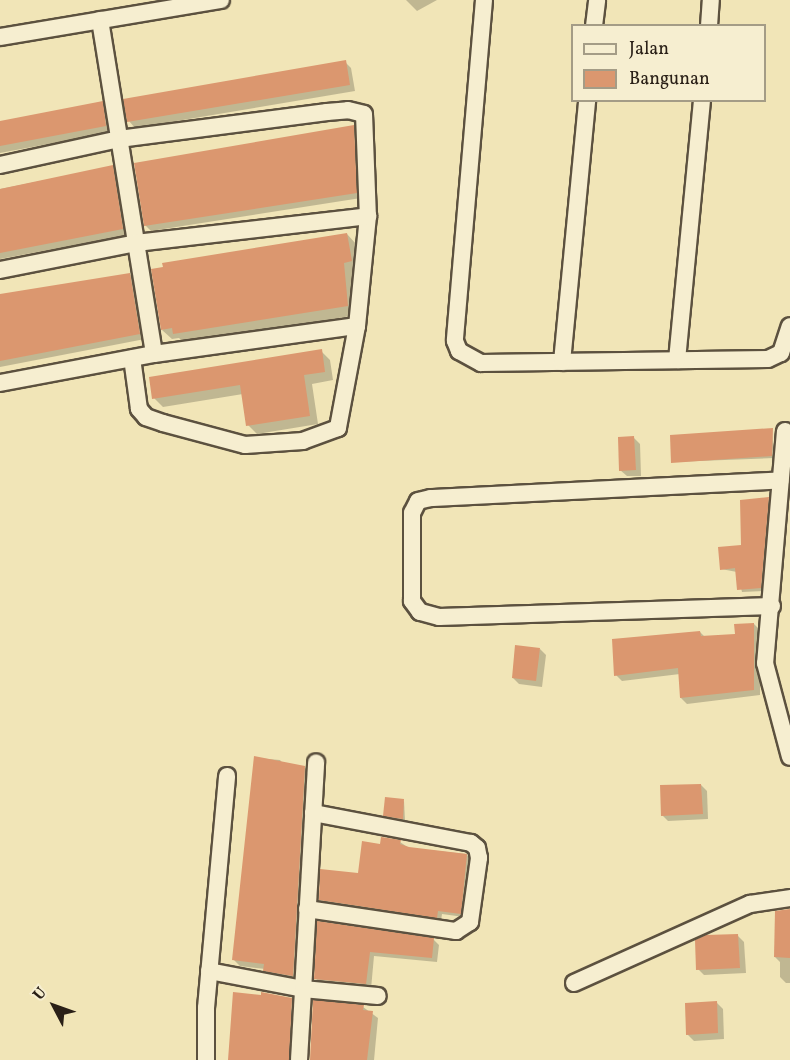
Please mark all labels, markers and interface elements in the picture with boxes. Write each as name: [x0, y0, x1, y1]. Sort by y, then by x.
legend: [571, 24, 766, 102]
text: Jalan: [629, 37, 669, 62]
text: Bangunan: [629, 67, 710, 92]
north arrow: [24, 976, 84, 1036]
text: U: [29, 983, 52, 1006]

